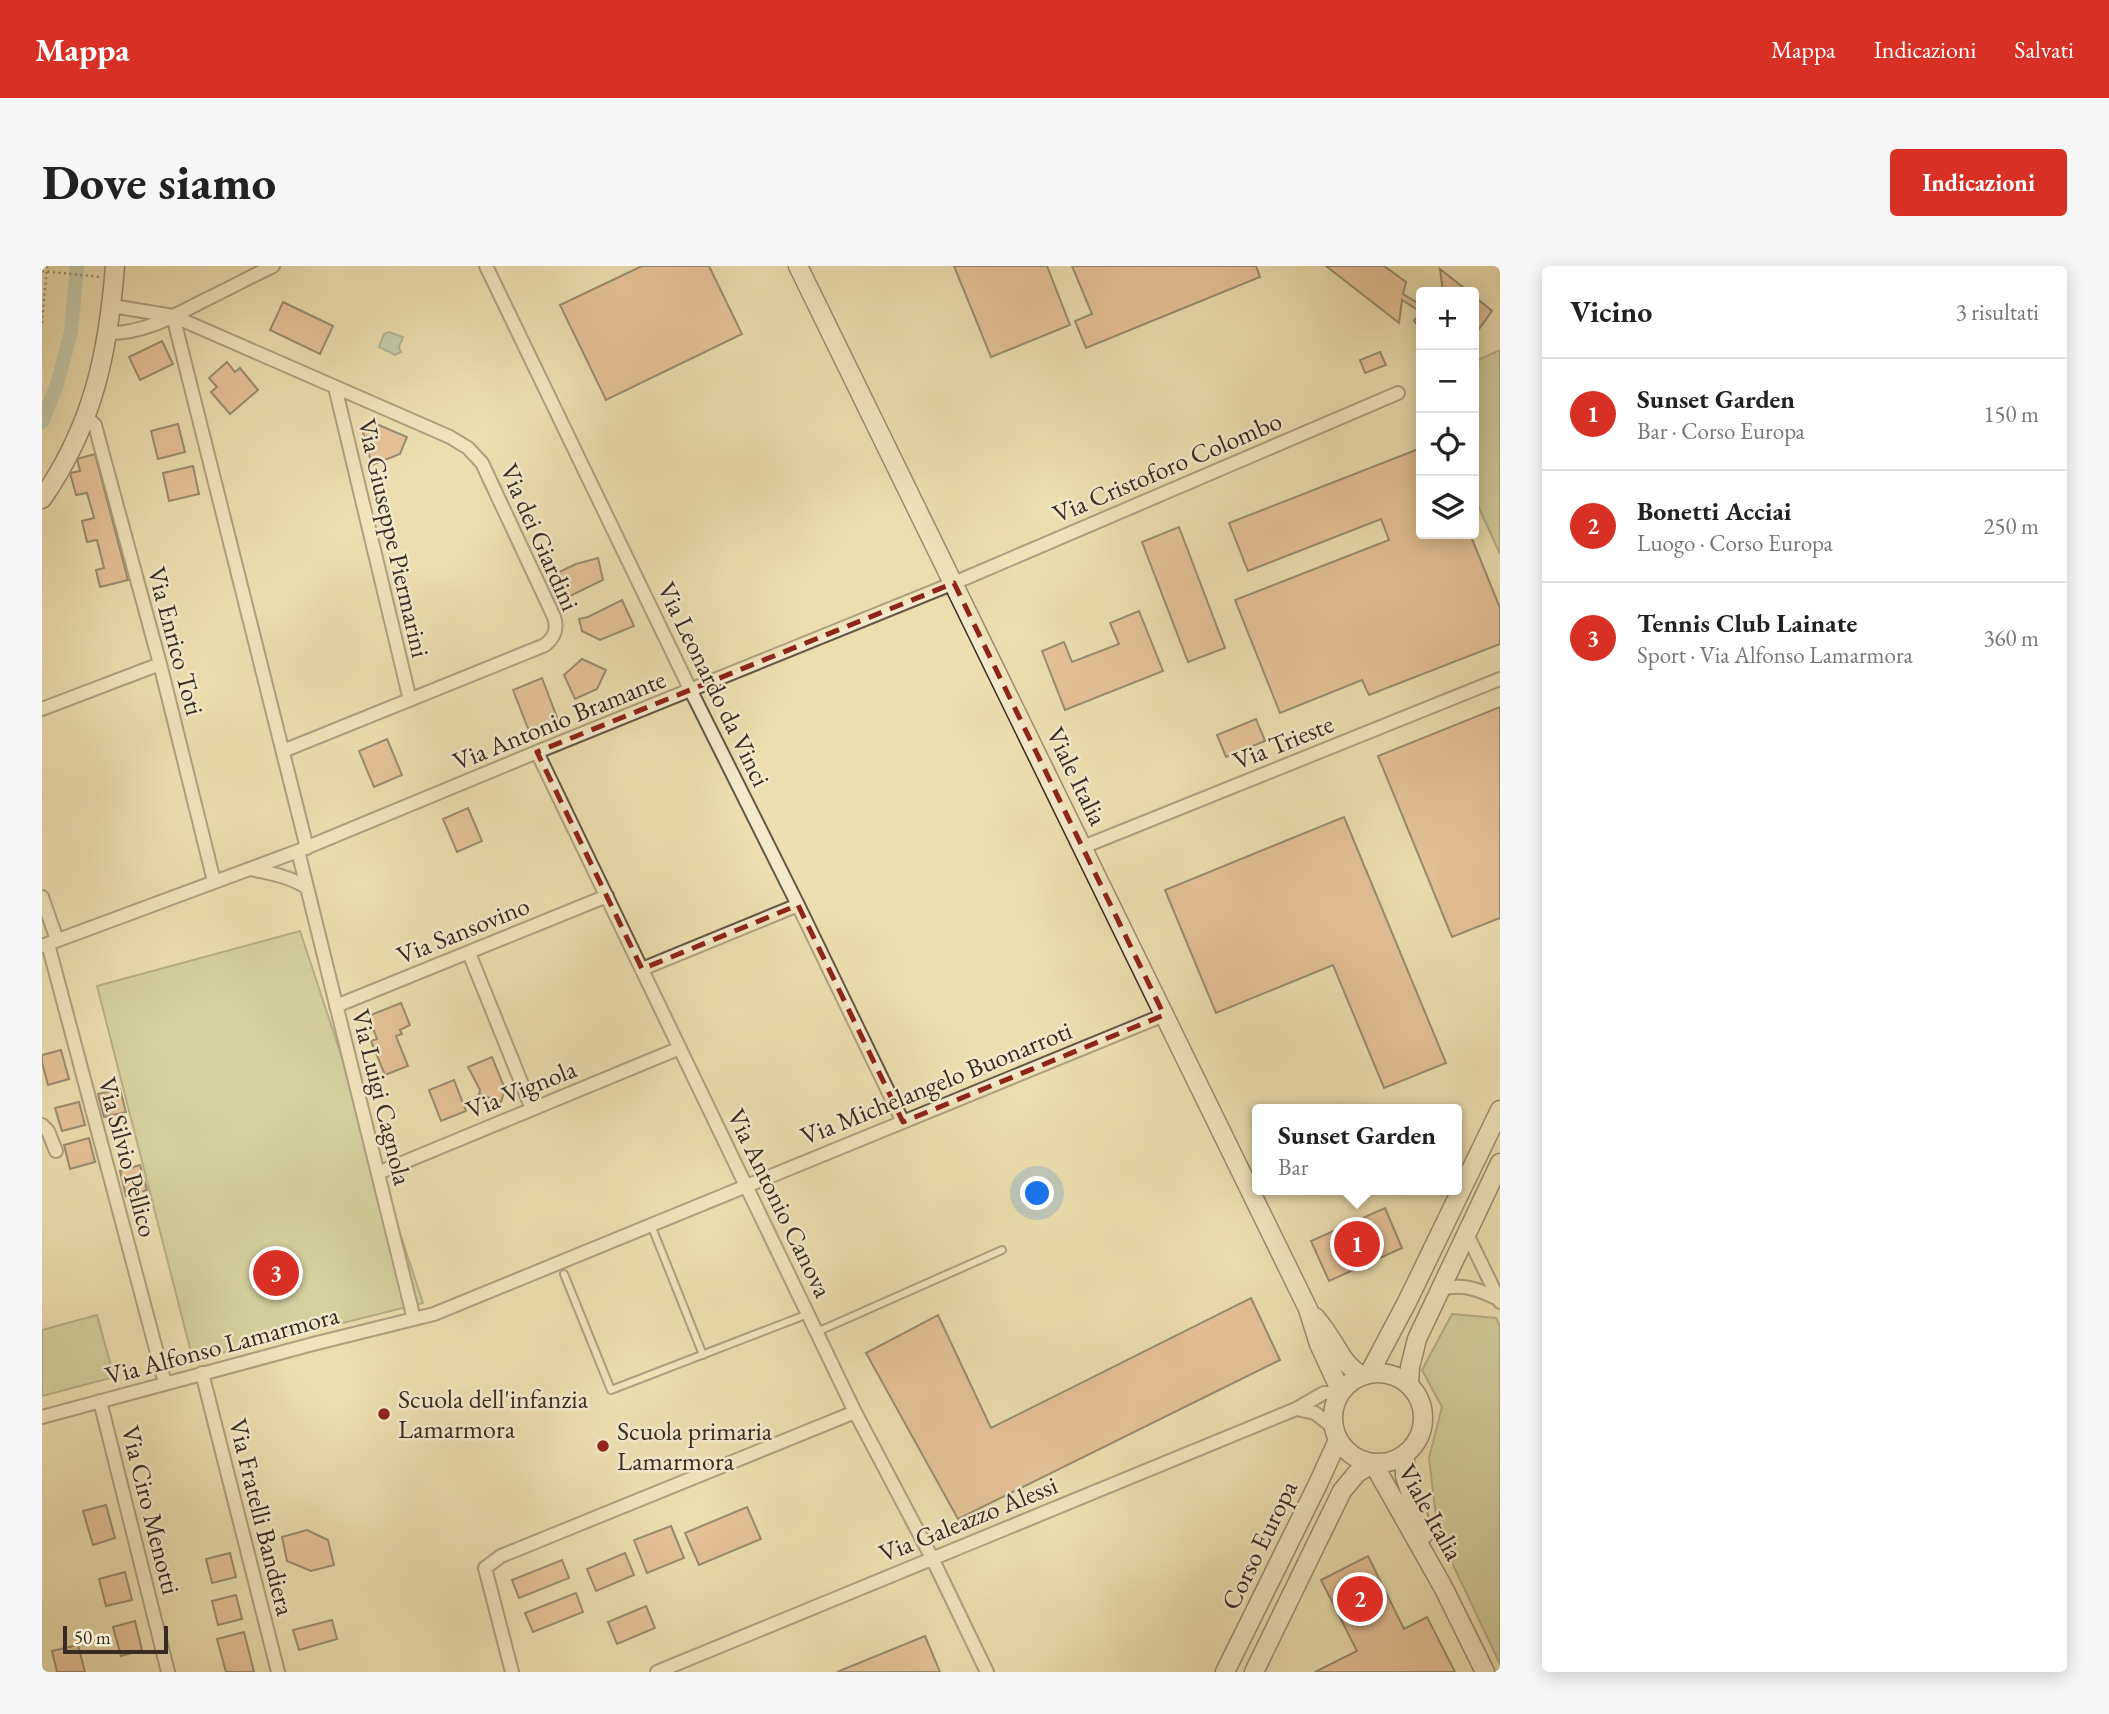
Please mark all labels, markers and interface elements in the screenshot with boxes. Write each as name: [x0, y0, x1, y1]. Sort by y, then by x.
text: Mappa: [35, 28, 130, 71]
text: Mappa: [1771, 34, 1836, 65]
text: Indicazioni: [1874, 34, 1976, 65]
text: Salvati: [2014, 34, 2074, 65]
button: Indicazioni: [1890, 149, 2067, 216]
text: Dove siamo: [42, 150, 276, 214]
map controls: [1416, 287, 1479, 539]
button: +: [1416, 287, 1479, 350]
text: Vicino: [1570, 292, 1652, 331]
text: 3 risultati: [1956, 297, 2039, 327]
button: −: [1416, 350, 1479, 413]
text: Sunset Garden: [1637, 382, 1795, 416]
text: 1: [1587, 399, 1599, 429]
text: 150 m: [1983, 399, 2039, 429]
street label: Via Cristoforo Colombo: [1047, 403, 1287, 531]
button: locate: [1416, 413, 1479, 476]
street label: Via Giuseppe Piermarini: [350, 415, 438, 661]
text: Bar · Corso Europa: [1637, 416, 1805, 446]
street label: Via dei Giardini: [492, 458, 588, 616]
button: layers: [1416, 476, 1479, 539]
text: Bonetti Acciai: [1637, 494, 1792, 528]
text: 2: [1587, 511, 1599, 541]
text: 250 m: [1983, 511, 2039, 541]
text: Luogo · Corso Europa: [1637, 528, 1833, 558]
street label: Via Enrico Toti: [140, 563, 212, 719]
street label: Via Leonardo da Vinci: [650, 576, 778, 792]
text: Tennis Club Lainate: [1637, 606, 1857, 640]
text: 3: [1587, 623, 1599, 653]
text: 360 m: [1983, 623, 2039, 653]
text: Sport · Via Alfonso Lamarmora: [1637, 640, 1913, 670]
street label: Via Antonio Bramante: [447, 662, 671, 778]
street label: Via Trieste: [1228, 706, 1338, 778]
street label: Viale Italia: [1039, 721, 1116, 831]
street label: Via Sansovino: [392, 888, 534, 972]
street label: Via Luigi Cagnola: [344, 1006, 420, 1189]
street label: Via Michelangelo Buonarroti: [795, 1013, 1077, 1153]
street label: Via Vignola: [461, 1051, 582, 1127]
street label: Via Silvio Pellico: [90, 1073, 166, 1241]
street label: Via Antonio Canova: [720, 1103, 841, 1304]
popup: [1252, 1104, 1462, 1195]
text: Sunset Garden: [1278, 1118, 1436, 1152]
text: Bar: [1278, 1152, 1308, 1182]
your location: [1020, 1176, 1054, 1210]
pin: 1: [1334, 1218, 1380, 1270]
pin: 3: [253, 1247, 299, 1299]
street label: Via Alfonso Lamarmora: [101, 1297, 343, 1393]
place label: Scuola dell'infanzia Lamarmora: [398, 1382, 589, 1446]
marker: Scuola dell'infanzia Lamarmora: [376, 1406, 392, 1422]
place label: Scuola primaria Lamarmora: [617, 1414, 773, 1478]
street label: Via Fratelli Bandiera: [221, 1415, 303, 1620]
street label: Via Ciro Menotti: [114, 1422, 188, 1598]
marker: Scuola primaria Lamarmora: [595, 1438, 611, 1454]
street label: Viale Italia: [1391, 1458, 1472, 1567]
street label: Via Galeazzo Alessi: [874, 1468, 1062, 1570]
street label: Corso Europa: [1213, 1474, 1305, 1615]
pin: 2: [1337, 1573, 1383, 1625]
scale bar: [63, 1623, 168, 1655]
text: 50 m: [74, 1625, 111, 1650]

